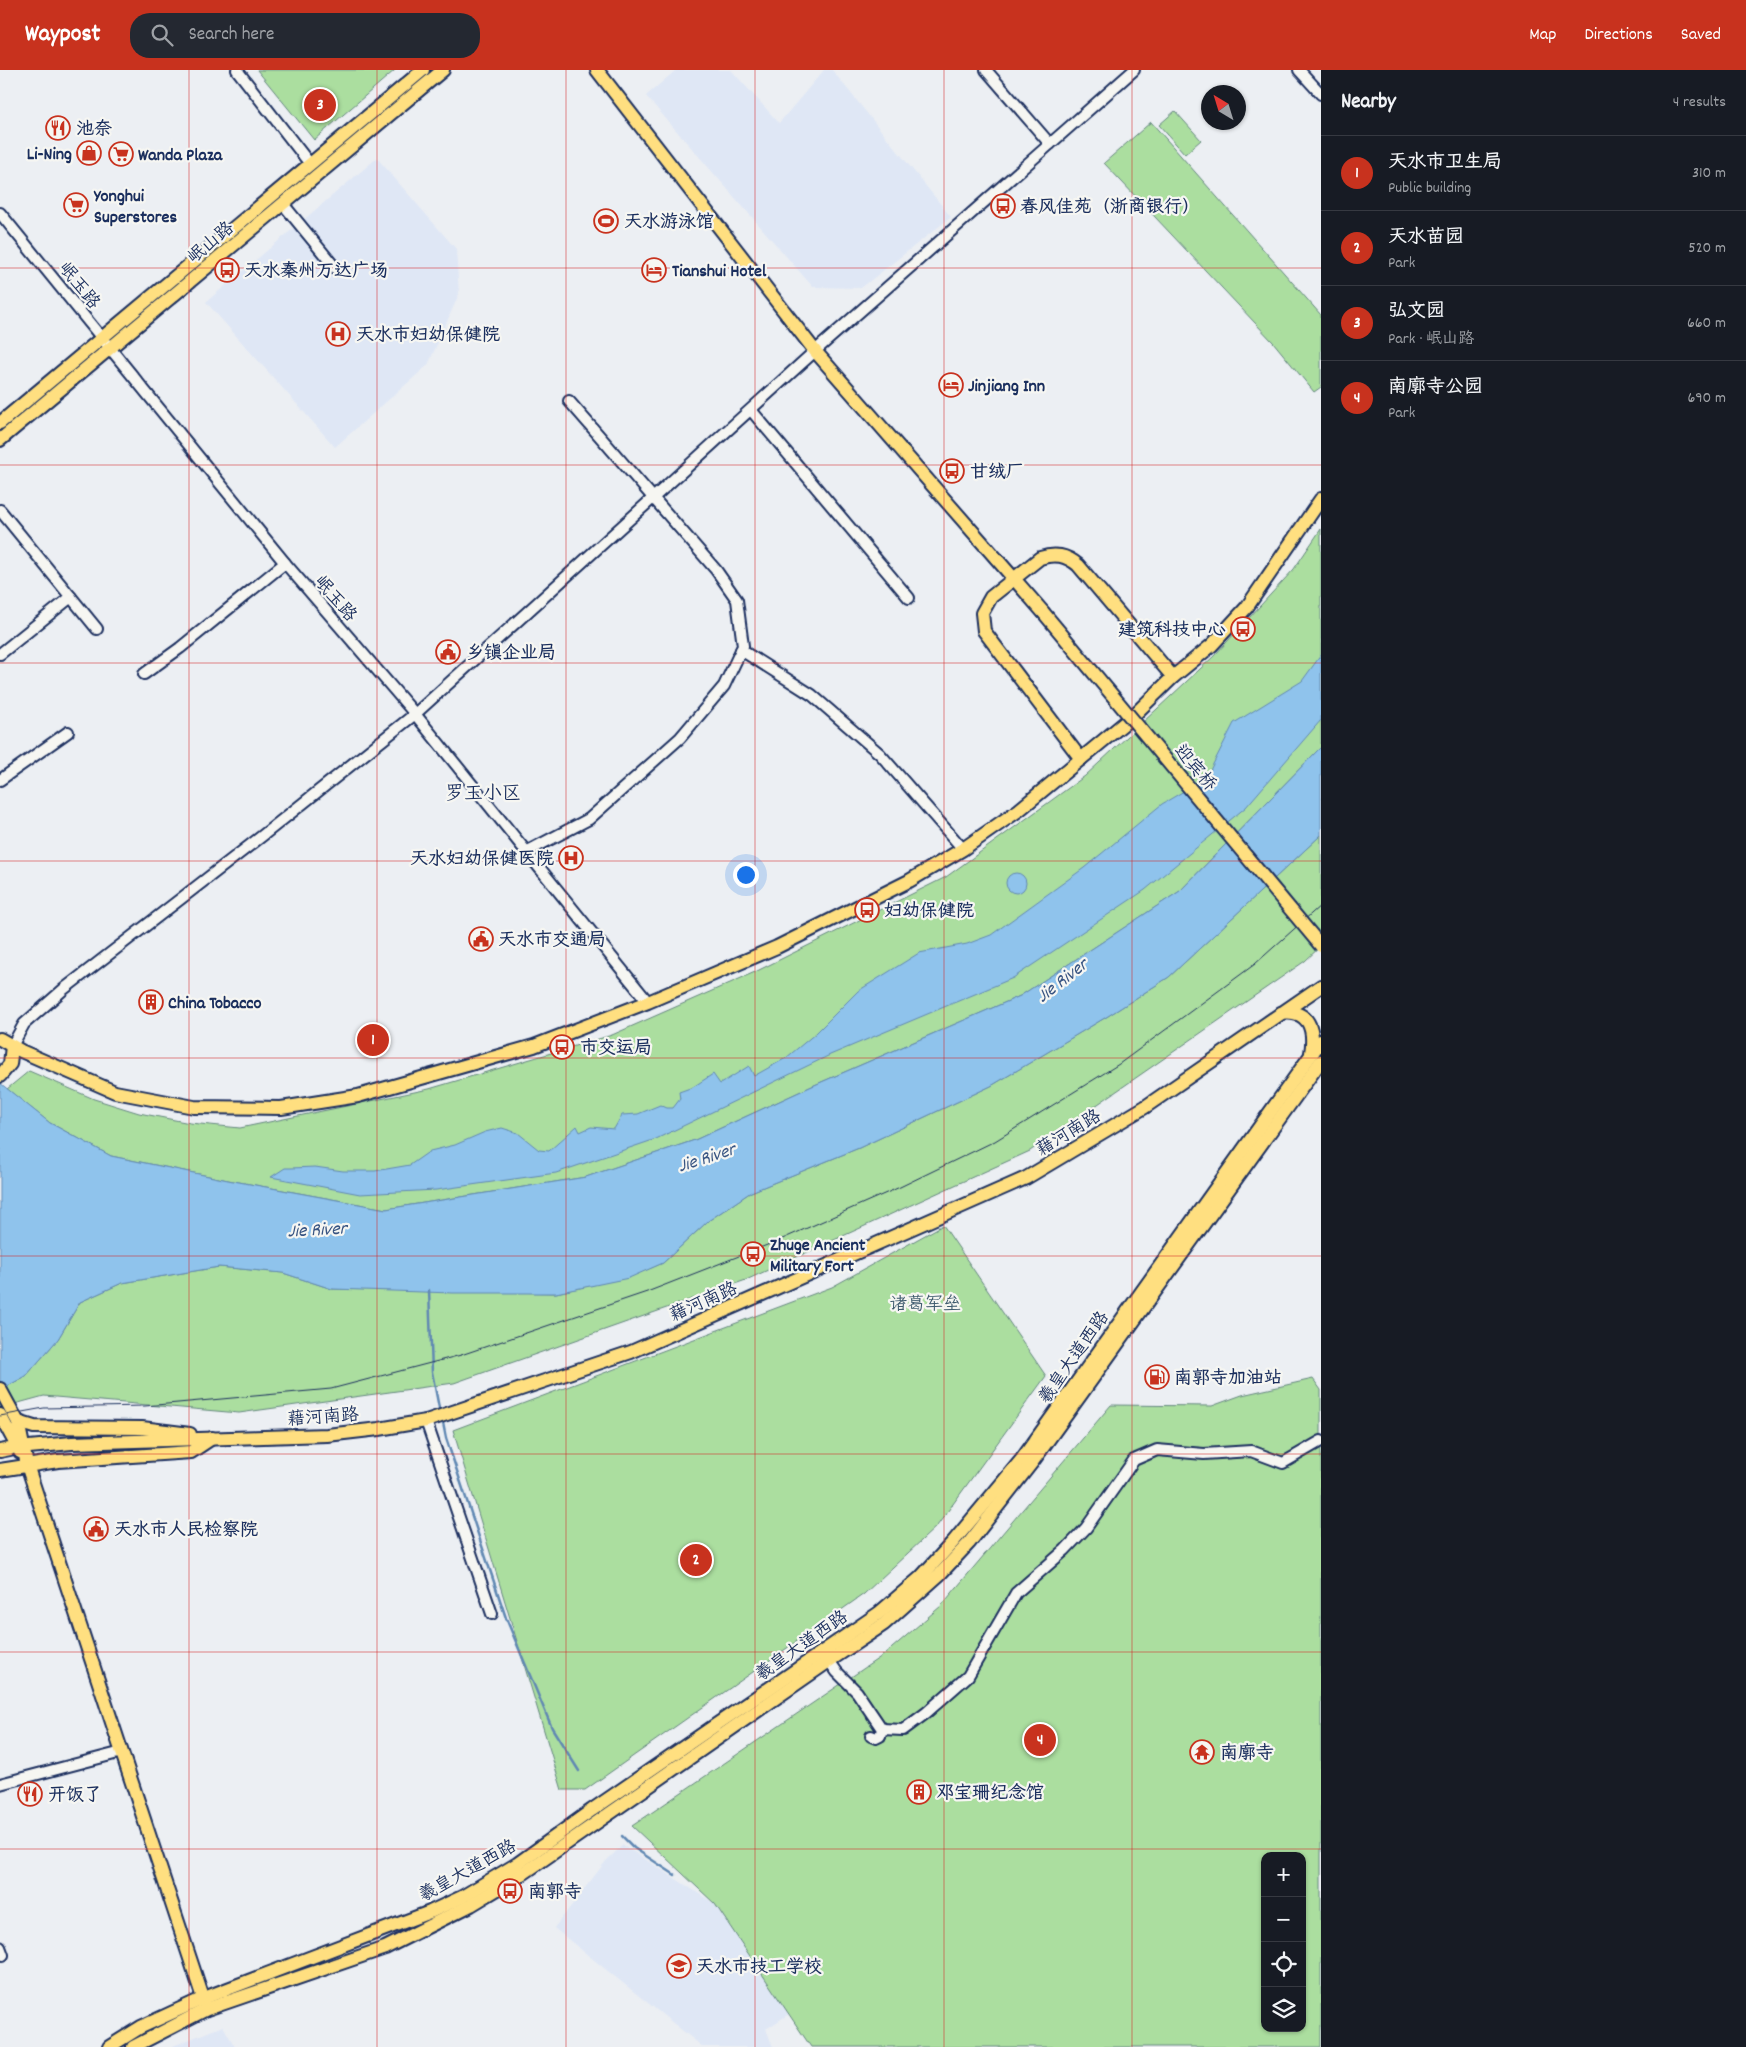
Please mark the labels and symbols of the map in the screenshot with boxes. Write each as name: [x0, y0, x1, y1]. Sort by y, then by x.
north arrow: [1201, 85, 1246, 130]
pin: 3: [304, 86, 336, 124]
restaurant icon: 池奈: [45, 115, 71, 141]
place label: 池奈: [76, 118, 112, 143]
shop icon: Li-Ning: [76, 140, 102, 166]
supermarket icon: Wanda Plaza: [108, 141, 134, 167]
place label: Li-Ning: [27, 143, 72, 168]
place label: Wanda Plaza: [138, 144, 223, 169]
place label: Yonghui Superstores: [93, 185, 177, 231]
supermarket icon: Yonghui Superstores: [63, 192, 89, 218]
bus stop icon: 春风佳苑（浙商银行）: [990, 193, 1016, 219]
place label: 春风佳苑（浙商银行）: [1020, 196, 1200, 221]
sports icon: 天水游泳馆: [593, 208, 619, 234]
place label: 天水游泳馆: [624, 211, 714, 236]
street label: 岷山路: [183, 217, 240, 271]
bus stop icon: 天水秦州万达广场: [214, 257, 240, 283]
hotel icon: Tianshui Hotel: [641, 257, 667, 283]
street label: 岷玉路: [51, 258, 105, 315]
place label: 天水秦州万达广场: [244, 260, 388, 285]
place label: Tianshui Hotel: [672, 260, 767, 285]
hospital icon: 天水市妇幼保健院: [325, 321, 351, 347]
place label: 天水市妇幼保健院: [356, 324, 500, 349]
hotel icon: Jinjiang Inn: [938, 372, 964, 398]
place label: Jinjiang Inn: [968, 375, 1045, 400]
bus stop icon: 甘绒厂: [939, 458, 965, 484]
place label: 甘绒厂: [970, 461, 1024, 486]
street label: 岷玉路: [307, 571, 361, 628]
bus stop icon: 建筑科技中心: [1230, 616, 1256, 642]
place label: 建筑科技中心: [1118, 619, 1226, 644]
public building icon: 乡镇企业局: [435, 639, 461, 665]
place label: 乡镇企业局: [466, 642, 556, 667]
street label: 迎宾桥: [1167, 740, 1221, 797]
district label: 罗玉小区: [445, 782, 521, 809]
hospital icon: 天水妇幼保健医院: [558, 845, 584, 871]
place label: 天水妇幼保健医院: [410, 848, 554, 873]
your location: [733, 862, 759, 888]
bus stop icon: 妇幼保健院: [854, 897, 880, 923]
place label: 妇幼保健院: [884, 900, 974, 925]
public building icon: 天水市交通局: [468, 926, 494, 952]
place label: 天水市交通局: [498, 929, 606, 954]
water label: Jie River: [1032, 952, 1096, 1011]
building icon: China Tobacco: [138, 989, 164, 1015]
place label: China Tobacco: [168, 992, 262, 1017]
pin: 1: [357, 1021, 389, 1059]
bus stop icon: 市交运局: [549, 1034, 575, 1060]
place label: 市交运局: [580, 1037, 652, 1062]
street label: 藉河南路: [1032, 1105, 1107, 1163]
water label: Jie River: [675, 1137, 741, 1181]
water label: Jie River: [287, 1216, 349, 1247]
place label: Zhuge Ancient Military Fort: [770, 1234, 866, 1280]
bus stop icon: Zhuge Ancient Military Fort: [740, 1241, 766, 1267]
street label: 藉河南路: [666, 1277, 742, 1329]
park label: 诸葛军垒: [889, 1293, 961, 1318]
street label: 羲皇大道西路: [1034, 1307, 1116, 1410]
fuel station icon: 南郭寺加油站: [1144, 1364, 1170, 1390]
place label: 南郭寺加油站: [1174, 1367, 1282, 1392]
street label: 藉河南路: [286, 1404, 360, 1433]
public building icon: 天水市人民检察院: [83, 1516, 109, 1542]
place label: 天水市人民检察院: [114, 1519, 258, 1544]
pin: 2: [680, 1541, 712, 1579]
street label: 羲皇大道西路: [751, 1606, 854, 1688]
pin: 4: [1024, 1721, 1056, 1759]
temple icon: 南廓寺: [1189, 1739, 1215, 1765]
place label: 南廓寺: [1220, 1742, 1274, 1767]
building icon: 邓宝珊纪念馆: [906, 1779, 932, 1805]
restaurant icon: 开饭了: [17, 1781, 43, 1807]
place label: 邓宝珊纪念馆: [936, 1782, 1044, 1807]
place label: 开饭了: [48, 1784, 102, 1809]
street label: 羲皇大道西路: [415, 1835, 522, 1909]
bus stop icon: 南郭寺: [497, 1878, 523, 1904]
place label: 南郭寺: [528, 1881, 582, 1906]
school or university icon: 天水市技工学校: [666, 1953, 692, 1979]
place label: 天水市技工学校: [696, 1956, 822, 1981]

